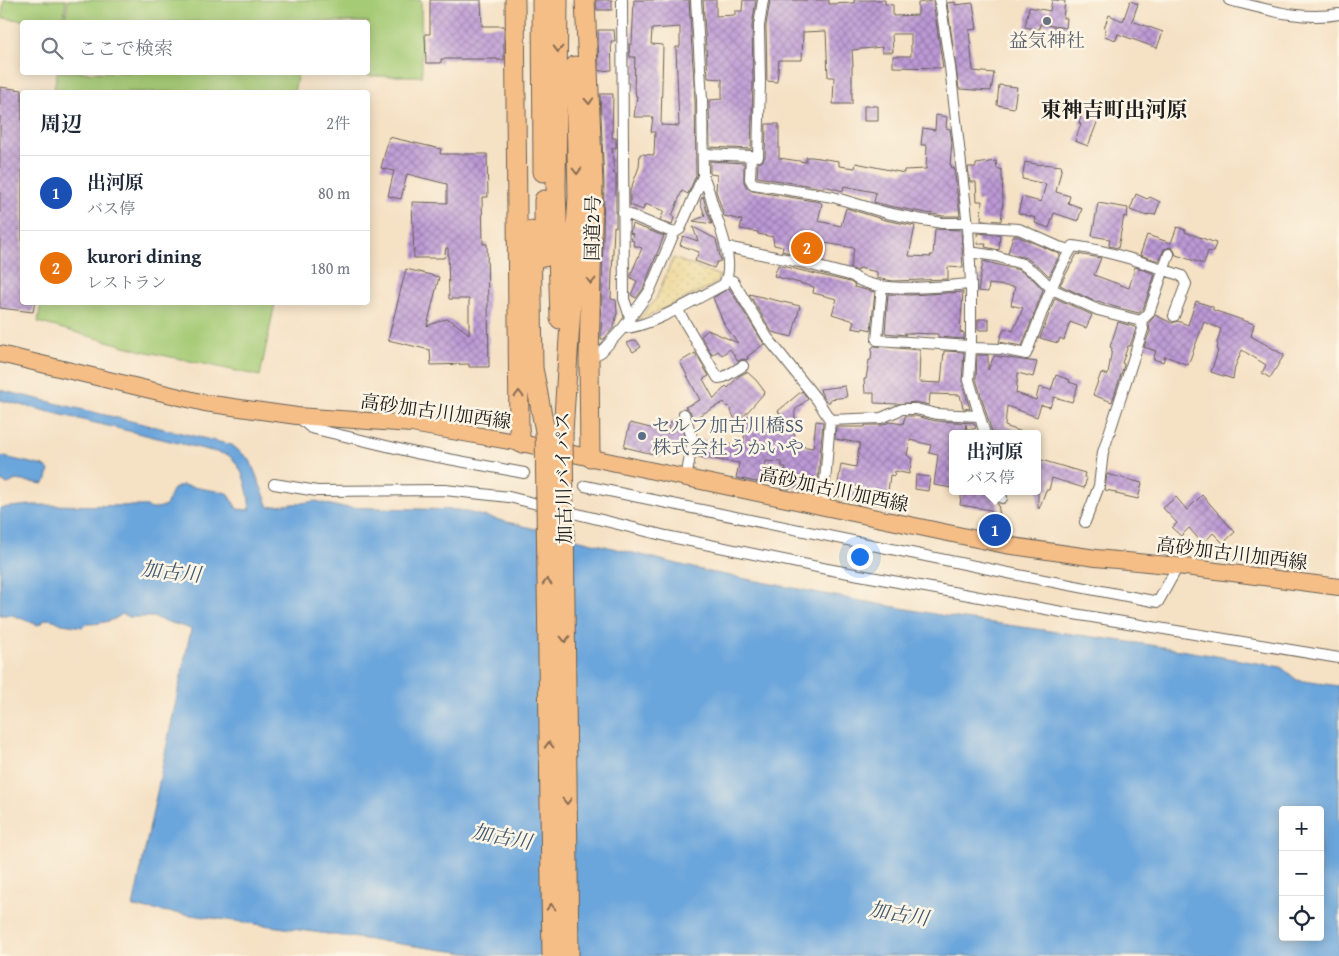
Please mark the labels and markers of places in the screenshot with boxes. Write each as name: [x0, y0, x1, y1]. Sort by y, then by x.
marker: 益気神社: [1041, 15, 1053, 27]
place label: 益気神社: [1009, 26, 1085, 54]
pin: 2: [791, 229, 823, 267]
place label: セルフ加古川橋SS 株式会社うかいや: [652, 411, 804, 461]
marker: セルフ加古川橋SS 株式会社うかいや: [636, 430, 648, 442]
pin: 1: [979, 511, 1011, 549]

